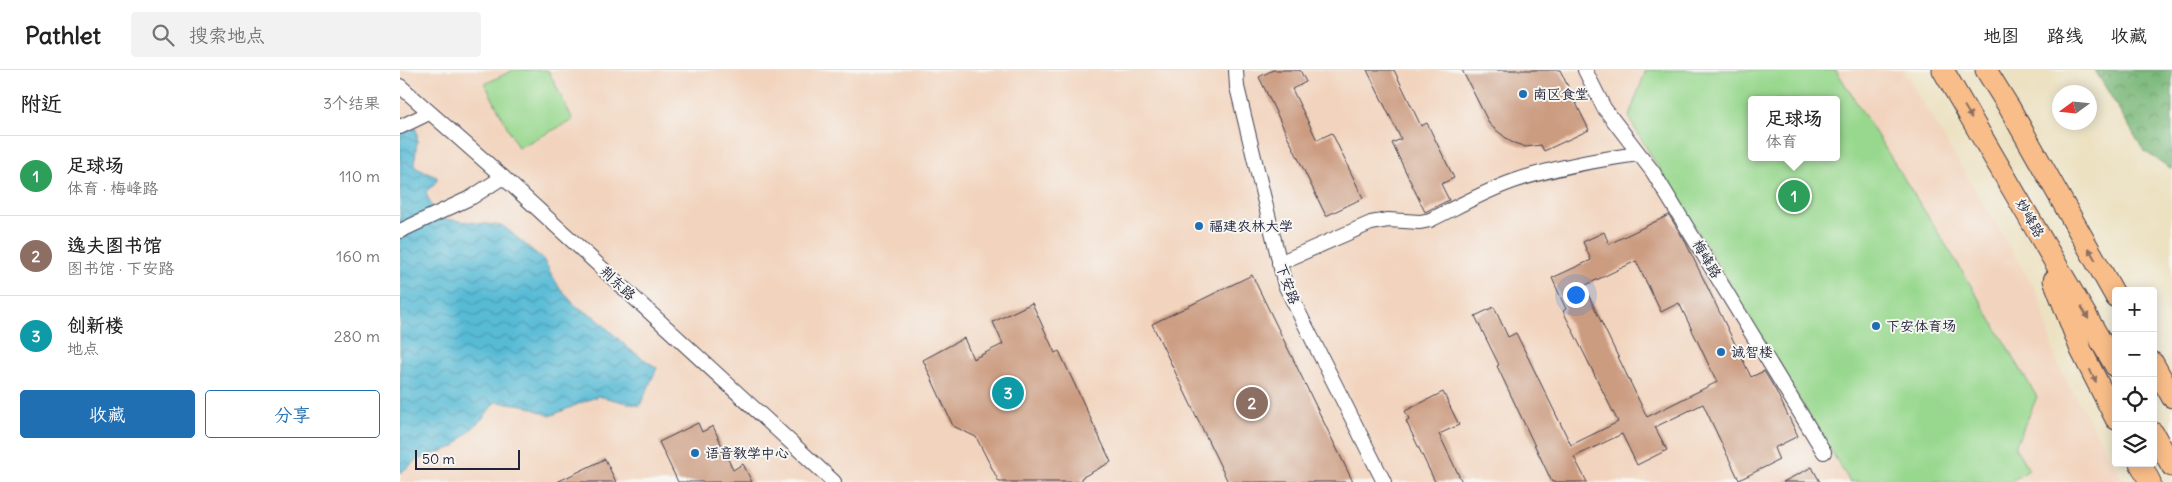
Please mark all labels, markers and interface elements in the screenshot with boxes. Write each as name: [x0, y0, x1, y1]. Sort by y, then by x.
search box: [131, 12, 481, 57]
text: Pathlet: [25, 20, 101, 50]
icon: search: [149, 21, 177, 49]
text: 搜索地点: [189, 23, 265, 47]
text: 地图: [1983, 24, 2019, 47]
text: 路线: [2047, 24, 2083, 47]
text: 收藏: [2111, 24, 2147, 47]
place label: 南区食堂: [1533, 85, 1589, 103]
north arrow: [2052, 85, 2097, 130]
marker: 南区食堂: [1517, 88, 1529, 100]
text: 附近: [20, 90, 62, 117]
text: 3个结果: [323, 93, 380, 113]
popup: [1748, 96, 1840, 161]
one-way arrow: [1964, 105, 1973, 118]
text: 足球场: [1765, 106, 1823, 130]
text: 体育: [1765, 131, 1798, 151]
text: 足球场: [67, 153, 124, 177]
text: 1: [33, 166, 39, 186]
text: 110 m: [339, 166, 380, 186]
pin: 1: [1778, 177, 1810, 215]
text: 体育 · 梅峰路: [67, 178, 158, 198]
street label: 妙峰路: [2012, 195, 2048, 241]
place label: 福建农林大学: [1209, 217, 1293, 235]
marker: 福建农林大学: [1193, 220, 1205, 232]
text: 逸夫图书馆: [67, 233, 162, 257]
street label: 梅峰路: [1688, 236, 1726, 282]
text: 2: [32, 246, 40, 266]
text: 160 m: [336, 246, 380, 266]
one-way arrow: [2088, 247, 2096, 261]
text: 图书馆 · 下安路: [67, 258, 174, 278]
street label: 下安路: [1272, 261, 1304, 307]
street label: 荆东路: [597, 262, 639, 304]
your location: [1563, 282, 1589, 308]
map controls: [2112, 287, 2157, 467]
button: +: [2112, 287, 2157, 332]
one-way arrow: [2080, 307, 2089, 320]
text: 创新楼: [67, 313, 124, 337]
place label: 下安体育场: [1886, 317, 1956, 335]
marker: 下安体育场: [1870, 320, 1882, 332]
text: 3: [31, 326, 41, 346]
text: 280 m: [334, 326, 380, 346]
button: −: [2112, 332, 2157, 377]
text: 地点: [67, 338, 99, 358]
place label: 诚智楼: [1731, 343, 1773, 361]
marker: 诚智楼: [1715, 346, 1727, 358]
one-way arrow: [2089, 368, 2097, 383]
pin: 3: [992, 374, 1024, 412]
button: locate: [2112, 377, 2157, 422]
pin: 2: [1236, 384, 1268, 422]
button: 收藏: [20, 390, 195, 438]
button: 分享: [205, 390, 380, 438]
button: layers: [2112, 422, 2157, 467]
place label: 语音教学中心: [705, 444, 789, 462]
scale bar: [415, 447, 520, 470]
marker: 语音教学中心: [689, 447, 701, 459]
text: 50 m: [422, 450, 455, 468]

